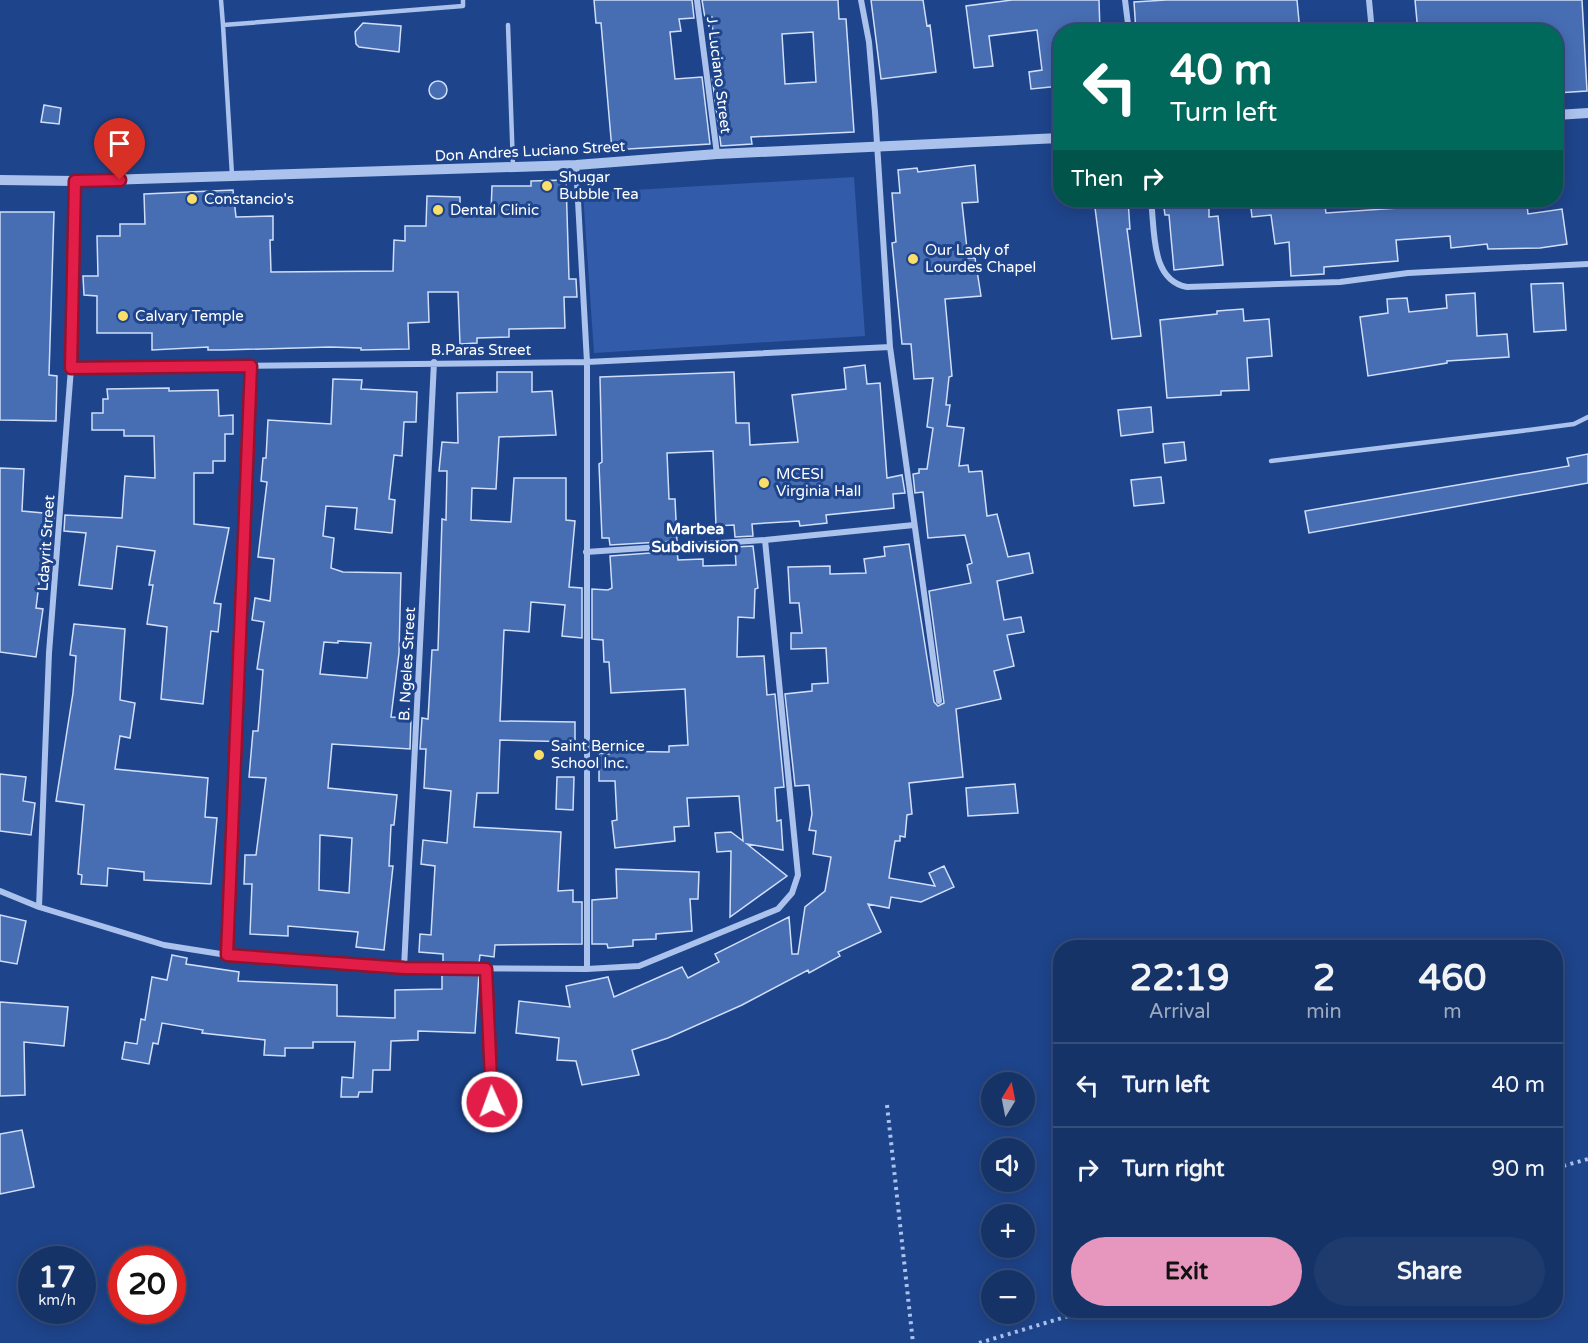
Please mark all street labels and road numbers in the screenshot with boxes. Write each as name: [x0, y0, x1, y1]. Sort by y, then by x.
street label: J. Luciano Street: [703, 15, 735, 135]
street label: Don Andres Luciano Street: [434, 137, 626, 165]
street label: B.Paras Street: [431, 341, 532, 359]
street label: Ldayrit Street: [34, 494, 58, 592]
street label: B. Ngeles Street: [395, 606, 419, 721]

